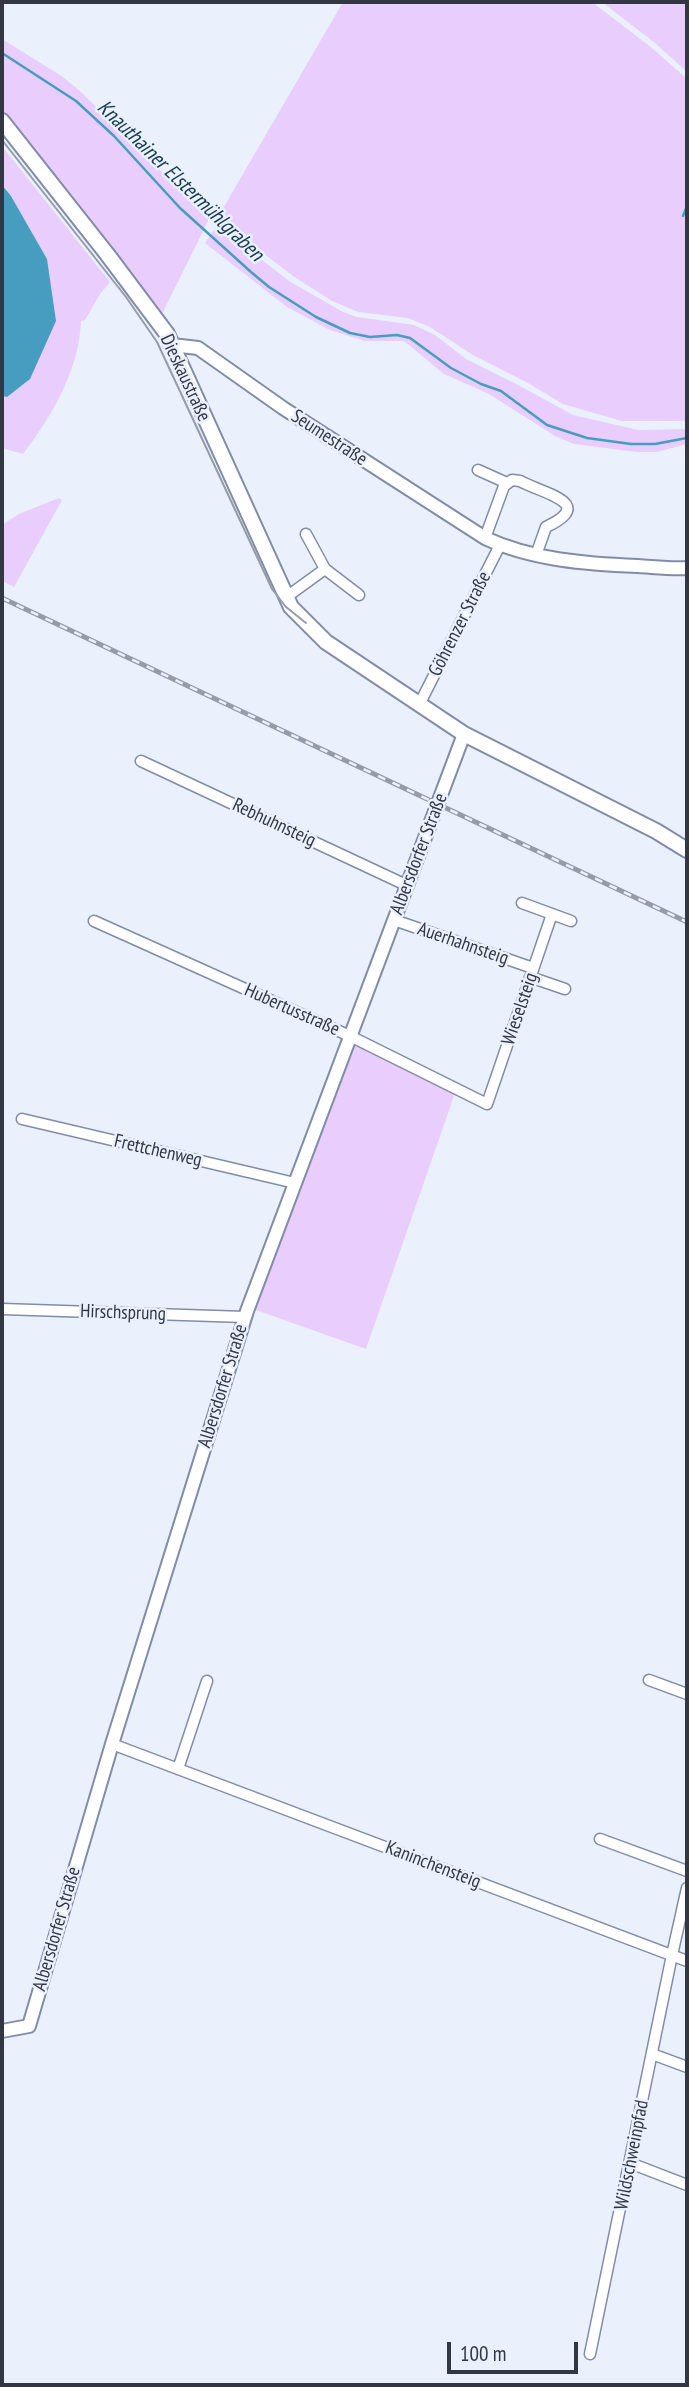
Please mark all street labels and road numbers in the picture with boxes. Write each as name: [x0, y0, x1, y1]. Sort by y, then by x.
street label: Dieskaustraße: [155, 331, 215, 425]
street label: Seumestraße: [287, 405, 371, 471]
street label: Göhrenzer Straße: [424, 568, 496, 680]
street label: Albersdorfer Straße: [385, 790, 453, 918]
street label: Rebhuhnsteig: [229, 794, 319, 852]
street label: Auerhahnsteig: [415, 918, 511, 970]
street label: Wieselsteig: [497, 970, 543, 1048]
street label: Hubertusstraße: [241, 979, 343, 1041]
street label: Frettchenweg: [112, 1130, 204, 1172]
street label: Hirschsprung: [80, 1300, 166, 1326]
street label: Albersdorfer Straße: [193, 1322, 253, 1450]
street label: Kaninchensteig: [382, 1836, 484, 1894]
street label: Albersdorfer Straße: [28, 1864, 86, 1994]
street label: Wildschweinpfad: [610, 2098, 654, 2212]

